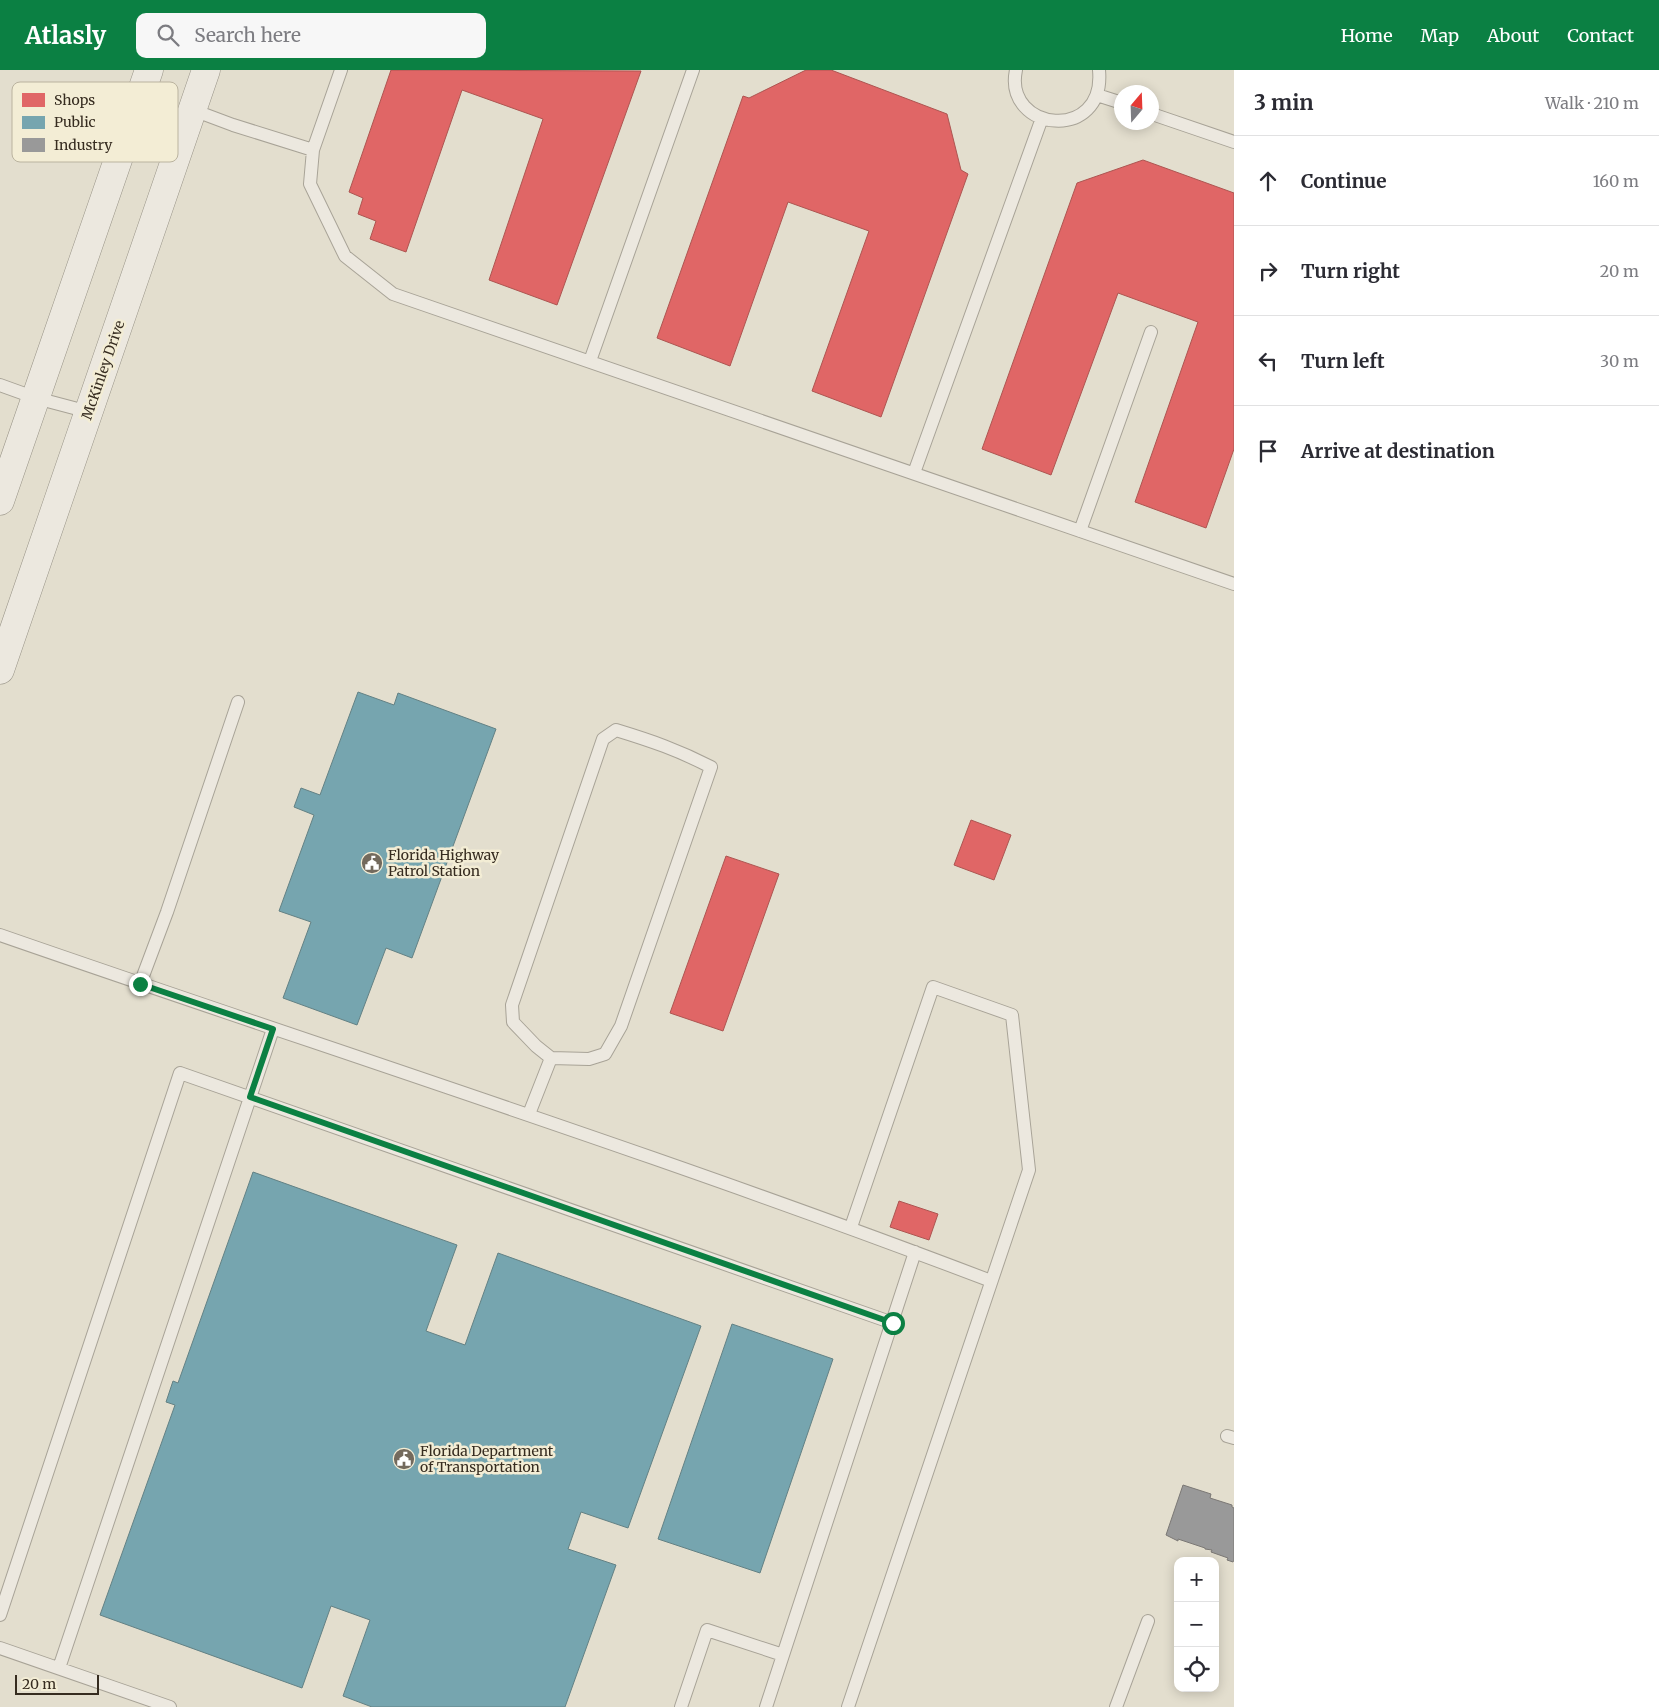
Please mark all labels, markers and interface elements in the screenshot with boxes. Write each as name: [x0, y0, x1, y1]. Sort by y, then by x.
search box: [136, 13, 486, 58]
text: Atlasly: [25, 20, 106, 51]
icon: search: [154, 21, 182, 49]
text: Search here: [194, 23, 301, 47]
text: Home: [1341, 24, 1393, 47]
text: Map: [1421, 24, 1459, 47]
text: About: [1487, 24, 1539, 47]
text: Contact: [1567, 24, 1634, 47]
legend: [12, 82, 178, 162]
north arrow: [1114, 85, 1159, 130]
text: 3 min: [1254, 89, 1313, 116]
text: Shops: [54, 91, 95, 109]
text: Walk · 210 m: [1545, 93, 1639, 113]
text: Public: [54, 113, 96, 131]
text: Industry: [54, 136, 113, 154]
icon: ahead: [1254, 167, 1282, 195]
text: Continue: [1301, 169, 1387, 193]
text: 160 m: [1593, 171, 1639, 191]
icon: right: [1254, 257, 1282, 285]
text: Turn right: [1301, 259, 1400, 283]
text: 20 m: [1600, 261, 1639, 281]
street label: McKinley Drive: [78, 318, 128, 422]
icon: left: [1254, 347, 1282, 375]
text: Turn left: [1301, 349, 1385, 373]
text: 30 m: [1600, 351, 1639, 371]
icon: arrive: [1254, 437, 1282, 465]
text: Arrive at destination: [1301, 439, 1495, 463]
place label: Florida Highway Patrol Station: [388, 846, 500, 880]
public building icon: Florida Highway Patrol Station: [360, 851, 384, 875]
route end: [129, 973, 152, 996]
route start: [882, 1312, 905, 1335]
place label: Florida Department of Transportation: [420, 1442, 554, 1476]
public building icon: Florida Department of Transportation: [392, 1447, 416, 1471]
map controls: [1174, 1557, 1219, 1692]
button: +: [1174, 1557, 1219, 1602]
button: −: [1174, 1602, 1219, 1647]
button: locate: [1174, 1647, 1219, 1692]
scale bar: [15, 1672, 99, 1695]
text: 20 m: [22, 1675, 56, 1693]

